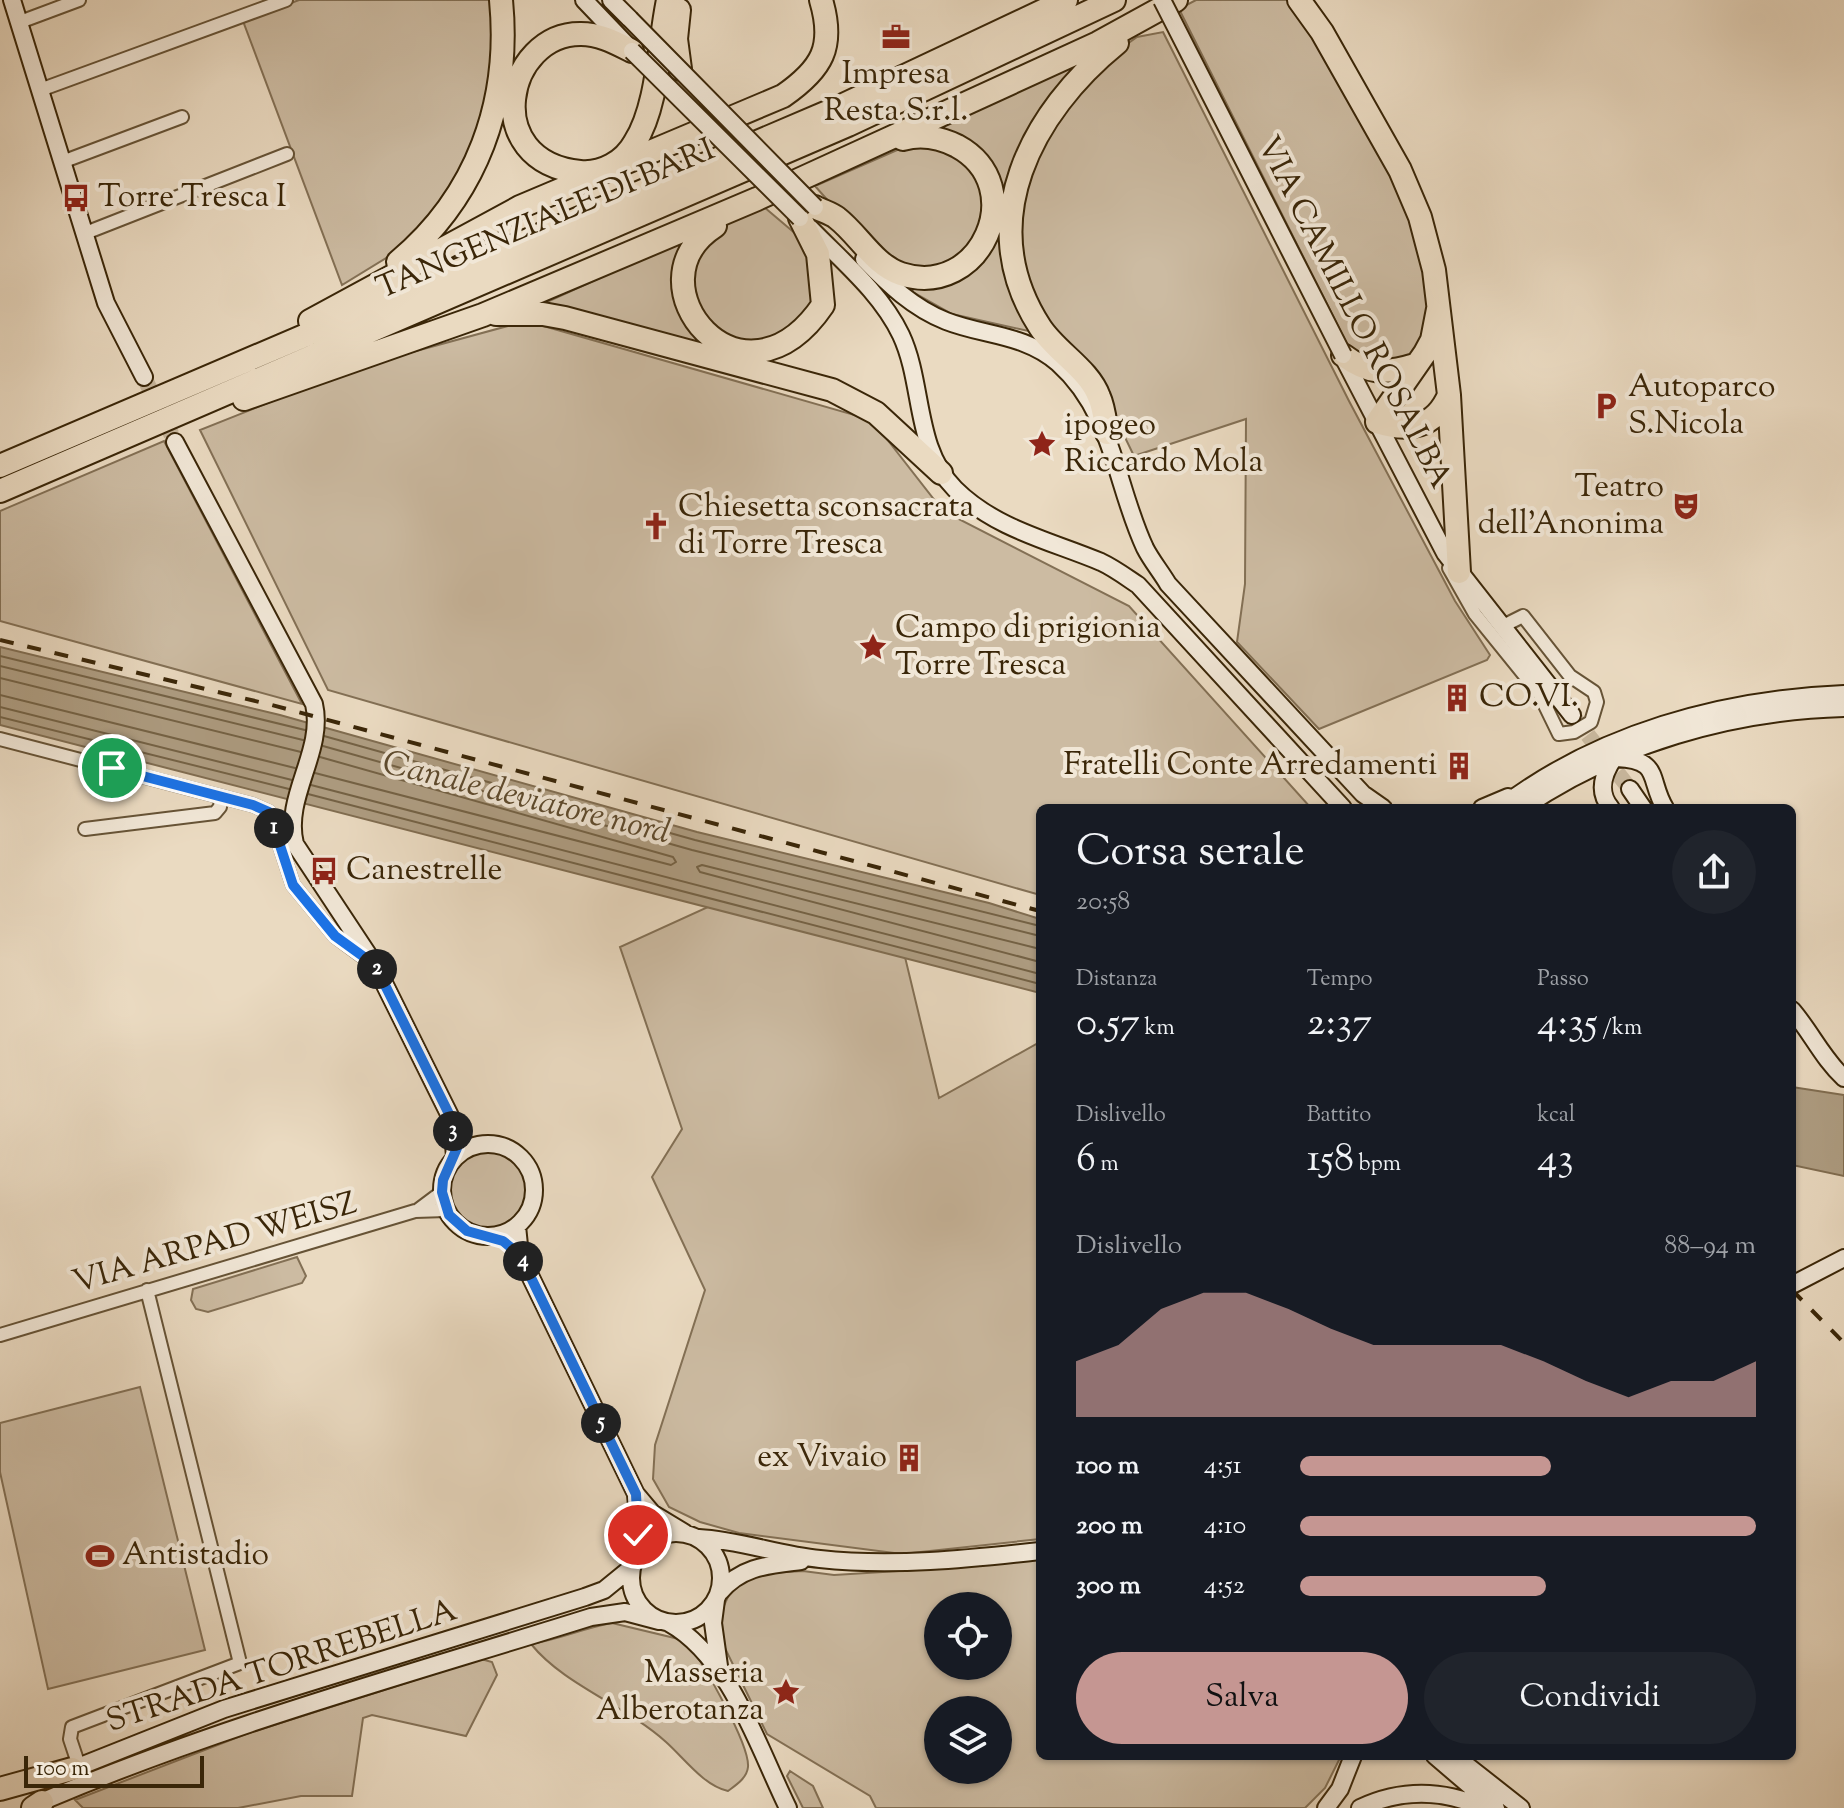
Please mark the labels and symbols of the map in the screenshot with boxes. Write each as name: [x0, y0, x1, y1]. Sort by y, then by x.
office icon: Impresa Resta S.r.l.: [881, 22, 911, 52]
place label: Impresa Resta S.r.l.: [824, 52, 968, 135]
street label: TANGENZIALE DI BARI: [370, 128, 722, 312]
street label: VIA CAMILLO ROSALBA: [1244, 129, 1462, 497]
place label: Torre Tresca I: [98, 175, 287, 221]
bus stop icon: Torre Tresca I: [61, 183, 91, 213]
place label: Autoparco S.Nicola: [1628, 365, 1776, 448]
parking icon: Autoparco S.Nicola: [1591, 391, 1621, 421]
place label: ipogeo Riccardo Mola: [1064, 403, 1263, 486]
place icon: ipogeo Riccardo Mola: [1027, 429, 1057, 459]
place label: Teatro dell'Anonima: [1478, 465, 1664, 548]
place label: Chiesetta sconsacrata di Torre Tresca: [678, 485, 974, 568]
theatre icon: Teatro dell'Anonima: [1671, 491, 1701, 521]
church icon: Chiesetta sconsacrata di Torre Tresca: [641, 511, 671, 541]
place label: Campo di prigionia Torre Tresca: [895, 606, 1161, 689]
place icon: Campo di prigionia Torre Tresca: [858, 632, 888, 662]
place label: CO.VI.: [1479, 675, 1579, 721]
building icon: CO.VI.: [1442, 683, 1472, 713]
pin: [78, 734, 146, 802]
water label: Canale deviatore nord: [377, 740, 675, 858]
place label: Fratelli Conte Arredamenti: [1063, 743, 1437, 789]
building icon: Fratelli Conte Arredamenti: [1444, 751, 1474, 781]
pin: 1: [254, 808, 294, 848]
place label: Canestrelle: [346, 848, 502, 894]
bus stop icon: Canestrelle: [309, 856, 339, 886]
pin: 2: [357, 949, 397, 989]
pin: 3: [433, 1111, 473, 1151]
street label: VIA ARPAD WEISZ: [67, 1181, 363, 1307]
pin: 4: [503, 1241, 543, 1281]
pin: 5: [581, 1403, 621, 1443]
place label: ex Vivaio: [757, 1435, 887, 1481]
building icon: ex Vivaio: [894, 1443, 924, 1473]
pin: [604, 1501, 672, 1569]
place label: Antistadio: [122, 1533, 269, 1579]
sports icon: Antistadio: [85, 1541, 115, 1571]
street label: STRADA TORREBELLA: [101, 1589, 463, 1745]
place label: Masseria Alberotanza: [596, 1651, 764, 1734]
place icon: Masseria Alberotanza: [771, 1677, 801, 1707]
scale bar: [24, 1752, 204, 1788]

